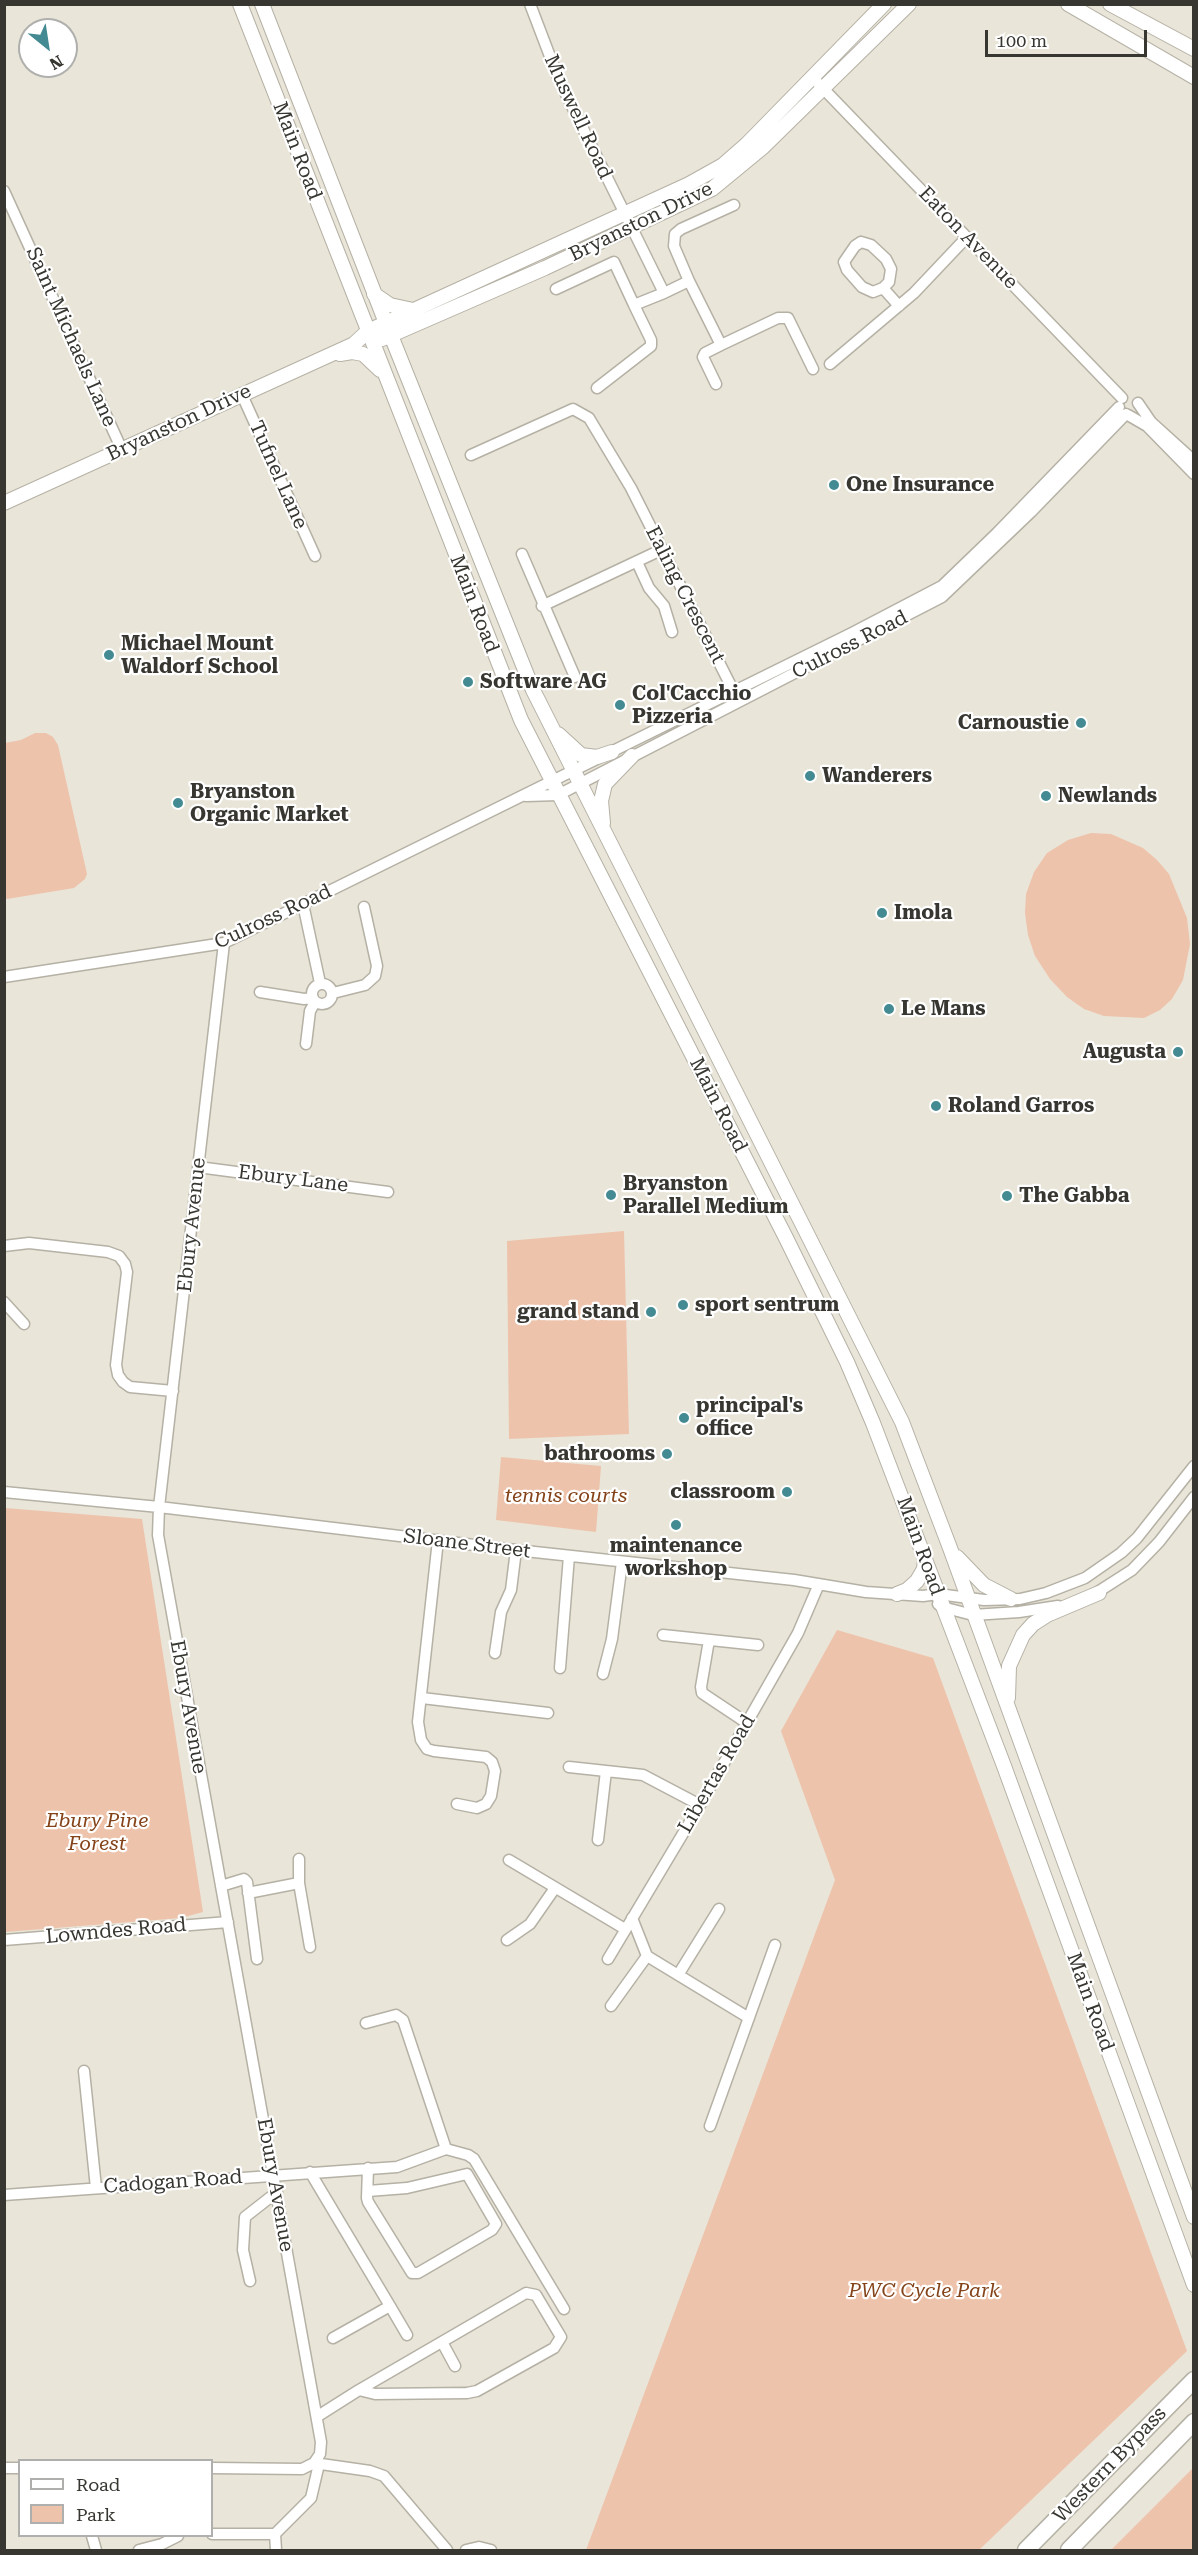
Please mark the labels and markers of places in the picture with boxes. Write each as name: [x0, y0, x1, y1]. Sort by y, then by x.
place label: One Insurance: [846, 473, 994, 497]
marker: One Insurance: [827, 478, 841, 492]
place label: Michael Mount Waldorf School: [121, 632, 278, 679]
marker: Michael Mount Waldorf School: [102, 648, 116, 662]
place label: Software AG: [480, 670, 607, 694]
marker: Software AG: [461, 675, 475, 689]
place label: Col'Cacchio Pizzeria: [632, 682, 752, 729]
marker: Col'Cacchio Pizzeria: [613, 698, 627, 712]
place label: Carnoustie: [958, 711, 1069, 735]
marker: Carnoustie: [1074, 716, 1088, 730]
place label: Wanderers: [822, 764, 932, 788]
marker: Wanderers: [803, 769, 817, 783]
place label: Bryanston Organic Market: [190, 780, 349, 827]
place label: Newlands: [1058, 784, 1157, 808]
marker: Newlands: [1039, 789, 1053, 803]
marker: Bryanston Organic Market: [171, 796, 185, 810]
place label: Imola: [894, 901, 952, 925]
marker: Imola: [875, 906, 889, 920]
place label: Le Mans: [901, 997, 986, 1021]
marker: Le Mans: [882, 1002, 896, 1016]
place label: Augusta: [1083, 1040, 1166, 1064]
marker: Augusta: [1171, 1045, 1185, 1059]
place label: Roland Garros: [948, 1094, 1094, 1118]
marker: Roland Garros: [929, 1099, 943, 1113]
place label: Bryanston Parallel Medium: [623, 1172, 788, 1219]
place label: The Gabba: [1019, 1184, 1130, 1208]
marker: Bryanston Parallel Medium: [604, 1188, 618, 1202]
marker: The Gabba: [1000, 1189, 1014, 1203]
place label: sport sentrum: [695, 1293, 839, 1317]
marker: sport sentrum: [676, 1298, 690, 1312]
place label: grand stand: [517, 1300, 639, 1324]
marker: grand stand: [644, 1305, 658, 1319]
place label: principal's office: [696, 1394, 803, 1441]
marker: principal's office: [677, 1411, 691, 1425]
place label: bathrooms: [544, 1442, 655, 1466]
marker: bathrooms: [660, 1447, 674, 1461]
place label: classroom: [670, 1480, 775, 1504]
marker: classroom: [780, 1485, 794, 1499]
marker: maintenance workshop: [669, 1518, 683, 1532]
place label: maintenance workshop: [610, 1534, 742, 1581]

